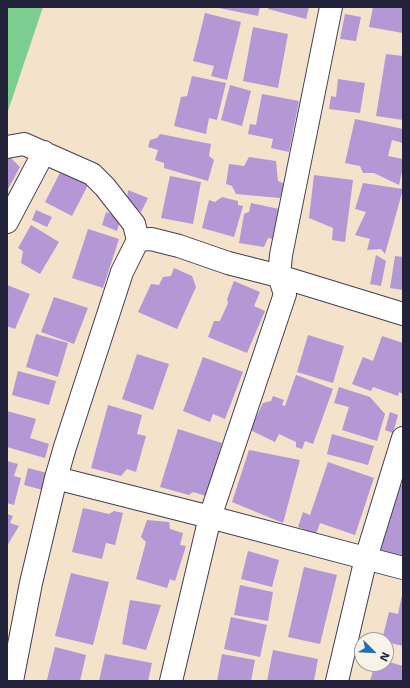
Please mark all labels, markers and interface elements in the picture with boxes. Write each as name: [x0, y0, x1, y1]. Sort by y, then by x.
north arrow: [354, 632, 394, 672]
text: N: [376, 650, 393, 664]

